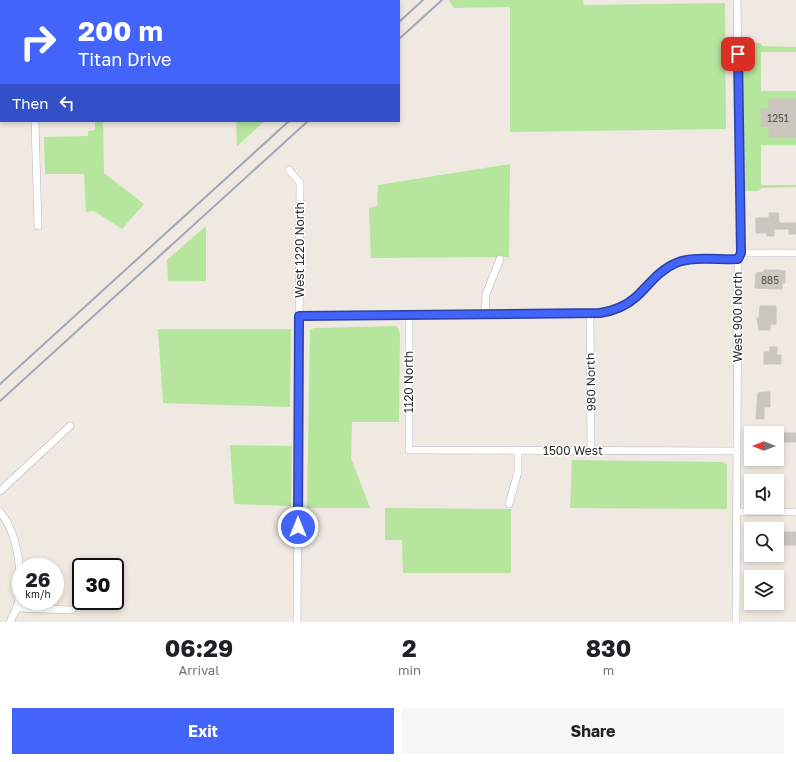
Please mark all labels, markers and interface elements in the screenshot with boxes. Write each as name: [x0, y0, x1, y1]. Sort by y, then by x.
text: 200 m: [78, 14, 163, 47]
icon: right: [12, 16, 64, 68]
pin: [721, 37, 755, 71]
icon: arrive: [727, 43, 749, 65]
text: Titan Drive: [78, 48, 172, 70]
icon: left: [56, 92, 78, 114]
text: Then: [12, 94, 48, 112]
house number: 1251: [767, 112, 789, 124]
street label: West 1220 North: [292, 202, 307, 298]
street label: West 900 North: [730, 272, 745, 362]
house number: 885: [761, 274, 779, 286]
street label: 1120 North: [401, 351, 416, 413]
street label: 980 North: [582, 353, 599, 411]
north arrow: [744, 426, 784, 466]
map controls: [744, 426, 784, 610]
street label: 1500 West: [543, 443, 603, 458]
button: sound: [744, 474, 784, 514]
position arrow: [277, 506, 319, 548]
button: search: [744, 522, 784, 562]
speed limit sign: 30: [72, 558, 124, 610]
text: 26: [26, 567, 50, 591]
button: layers: [744, 570, 784, 610]
text: km/h: [25, 588, 51, 600]
text: 06:29: [165, 633, 233, 662]
text: 2: [402, 633, 417, 662]
text: 830: [586, 633, 631, 662]
text: Arrival: [179, 662, 219, 678]
text: min: [398, 662, 421, 678]
text: m: [603, 662, 614, 678]
button: Exit: [12, 708, 394, 754]
button: Share: [402, 708, 784, 754]

